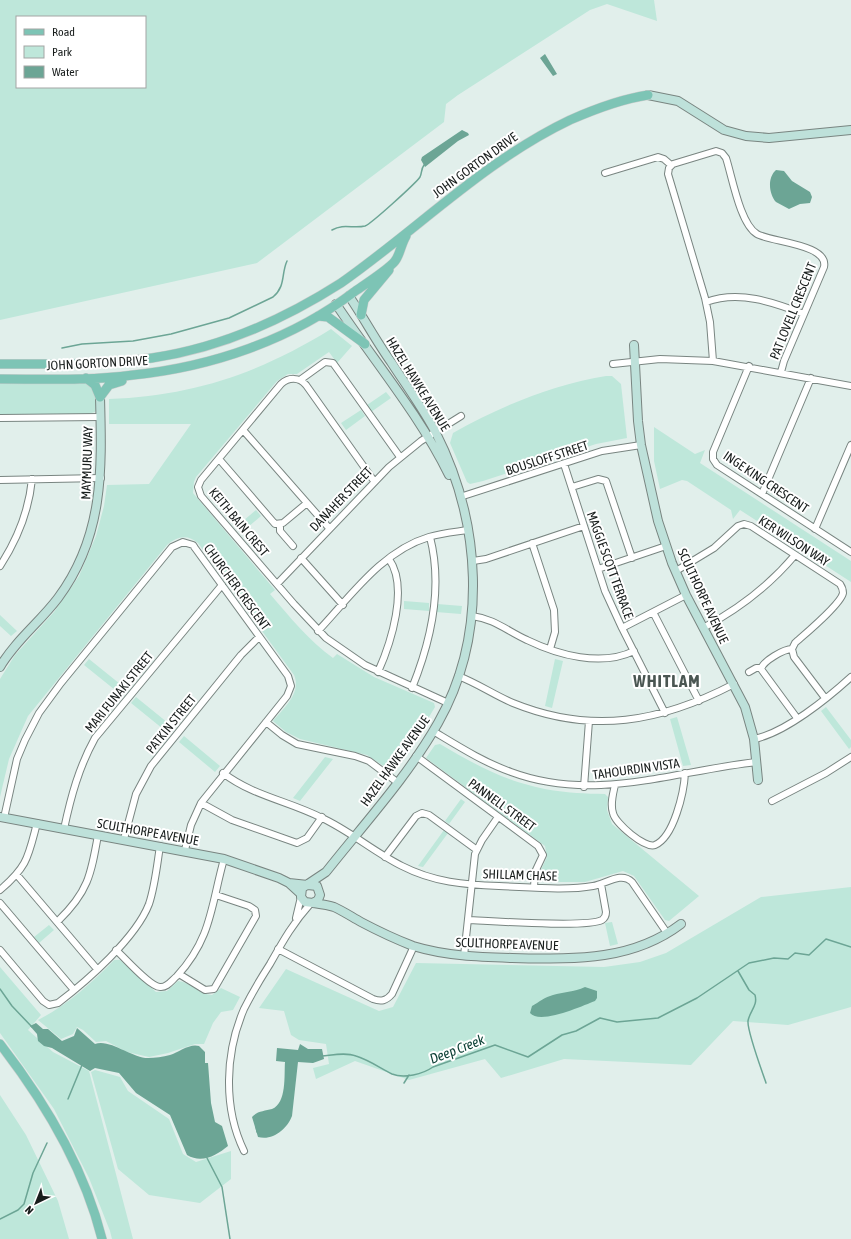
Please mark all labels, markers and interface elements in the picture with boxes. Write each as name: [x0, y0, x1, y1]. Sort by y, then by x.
legend: [16, 16, 146, 88]
text: Road: [52, 25, 75, 39]
text: Park: [52, 45, 73, 59]
text: Water: [52, 65, 79, 79]
street label: JOHN GORTON DRIVE: [430, 129, 521, 201]
street label: PAT LOVELL CRESCENT: [767, 260, 819, 362]
street label: HAZEL HAWKE AVENUE: [383, 334, 453, 434]
street label: JOHN GORTON DRIVE: [46, 353, 148, 373]
street label: MAYMURU WAY: [78, 426, 96, 500]
street label: BOUSLOFF STREET: [504, 437, 590, 478]
street label: INGE KING CRESCENT: [721, 448, 812, 516]
street label: DANAHER STREET: [307, 464, 376, 534]
street label: KEITH BAIN CREST: [206, 485, 272, 559]
street label: MAGGIE SCOTT TERRACE: [584, 509, 637, 621]
street label: KER WILSON WAY: [756, 513, 832, 569]
street label: CHURCHER CRESCENT: [201, 541, 273, 633]
street label: SCULTHORPE AVENUE: [674, 546, 732, 646]
street label: MARI FUNAKI STREET: [82, 648, 156, 735]
district label: WHITLAM: [632, 671, 701, 691]
street label: PATKIN STREET: [143, 691, 199, 756]
street label: HAZEL HAWKE AVENUE: [357, 713, 433, 809]
street label: TAHOURDIN VISTA: [592, 755, 681, 783]
street label: PANNELL STREET: [465, 776, 539, 835]
street label: SCULTHORPE AVENUE: [96, 816, 200, 848]
street label: SHILLAM CHASE: [483, 866, 558, 884]
street label: SCULTHORPE AVENUE: [455, 935, 559, 953]
water label: Deep Creek: [427, 1031, 487, 1067]
north arrow: [16, 1183, 56, 1223]
text: N: [23, 1204, 36, 1217]

